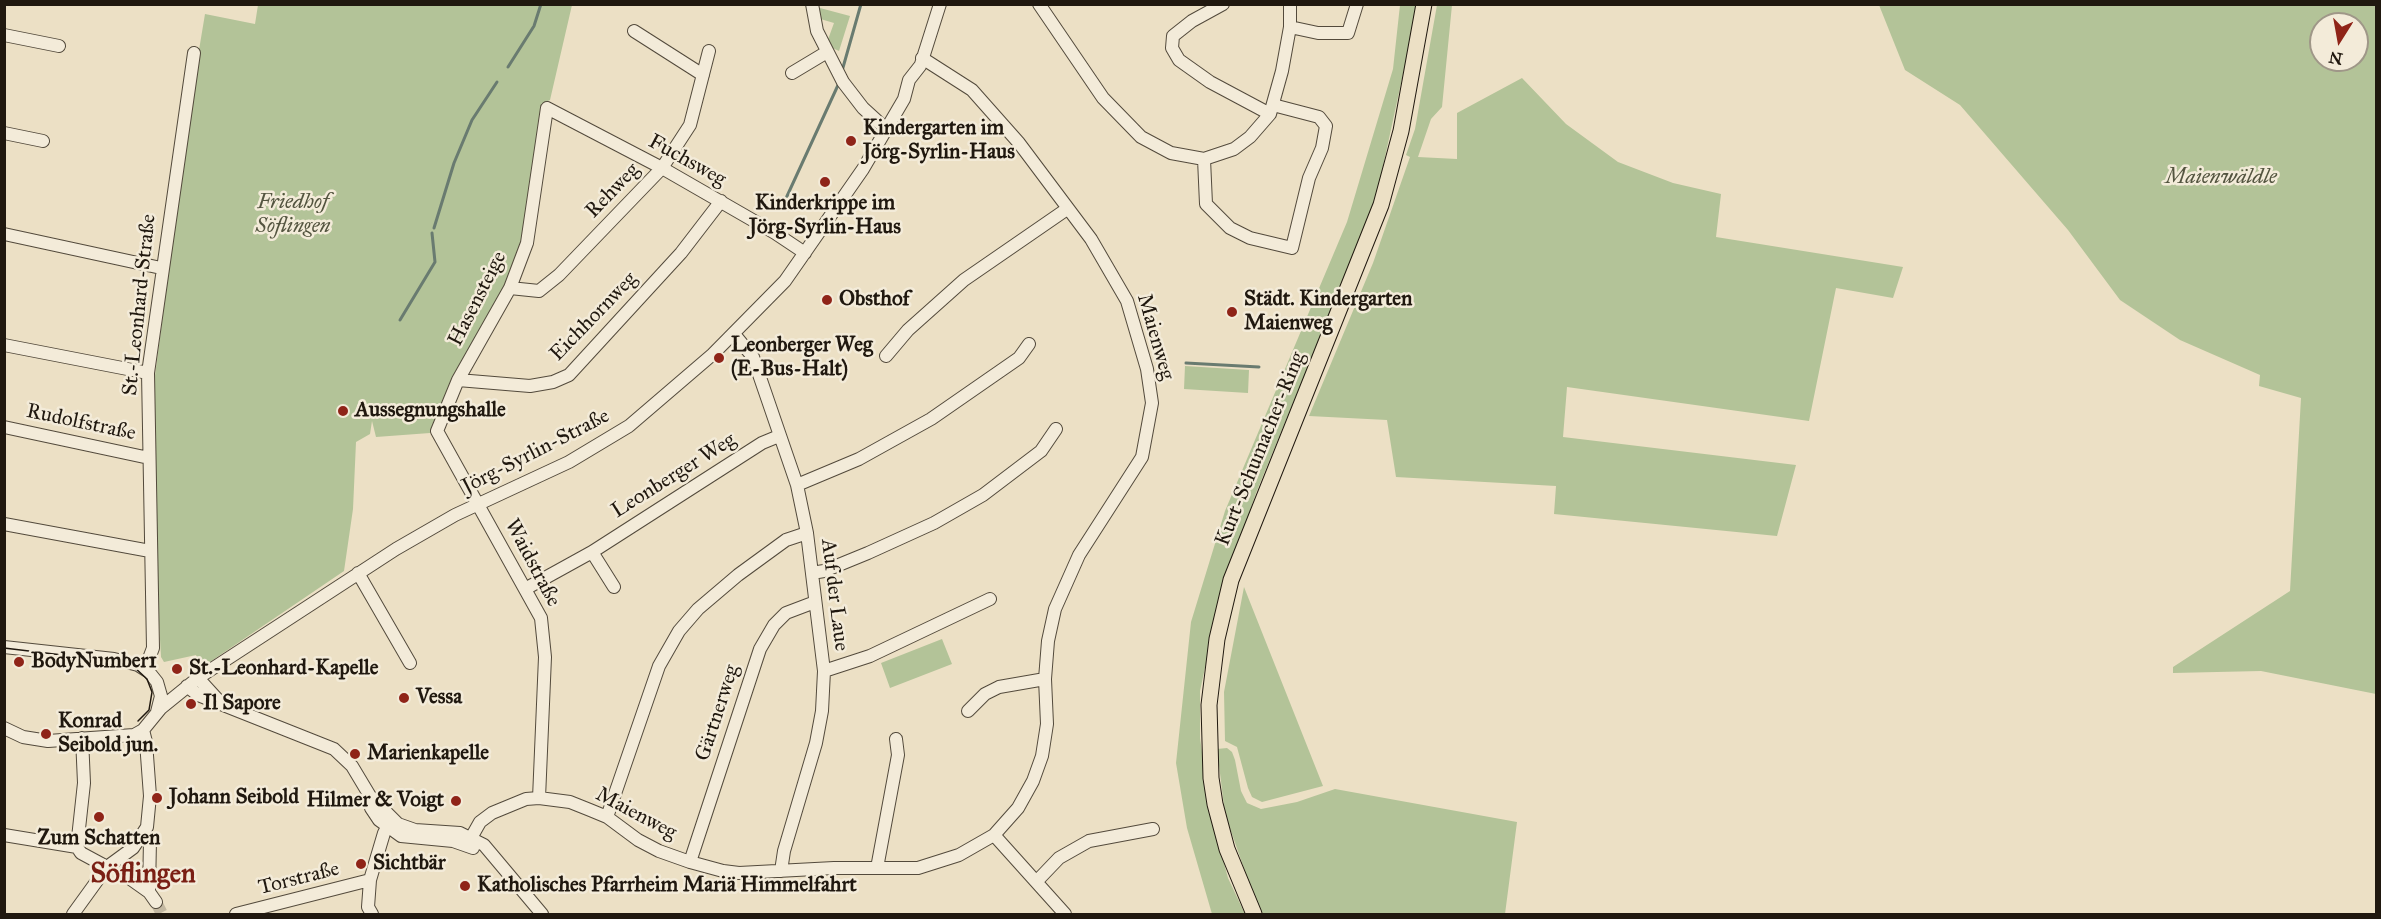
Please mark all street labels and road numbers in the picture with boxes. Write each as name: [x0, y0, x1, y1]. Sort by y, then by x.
street label: Fuchsweg: [644, 129, 730, 193]
street label: Rehweg: [581, 158, 645, 224]
street label: St.-Leonhard-Straße: [118, 213, 162, 397]
street label: Hasensteige: [443, 247, 513, 351]
street label: Eichhornweg: [545, 267, 643, 367]
street label: Maienweg: [1131, 291, 1179, 383]
street label: Kurt-Schumacher-Ring: [1210, 348, 1312, 550]
street label: Rudolfstraße: [24, 399, 138, 447]
street label: Jörg-Syrlin-Straße: [458, 404, 614, 500]
street label: Leonberger Weg: [607, 428, 741, 524]
street label: Waidstraße: [498, 515, 566, 611]
street label: Auf der Laue: [815, 538, 853, 652]
street label: Gärtnerweg: [691, 662, 745, 764]
street label: Maienweg: [591, 782, 681, 846]
street label: Torstraße: [256, 857, 342, 901]

